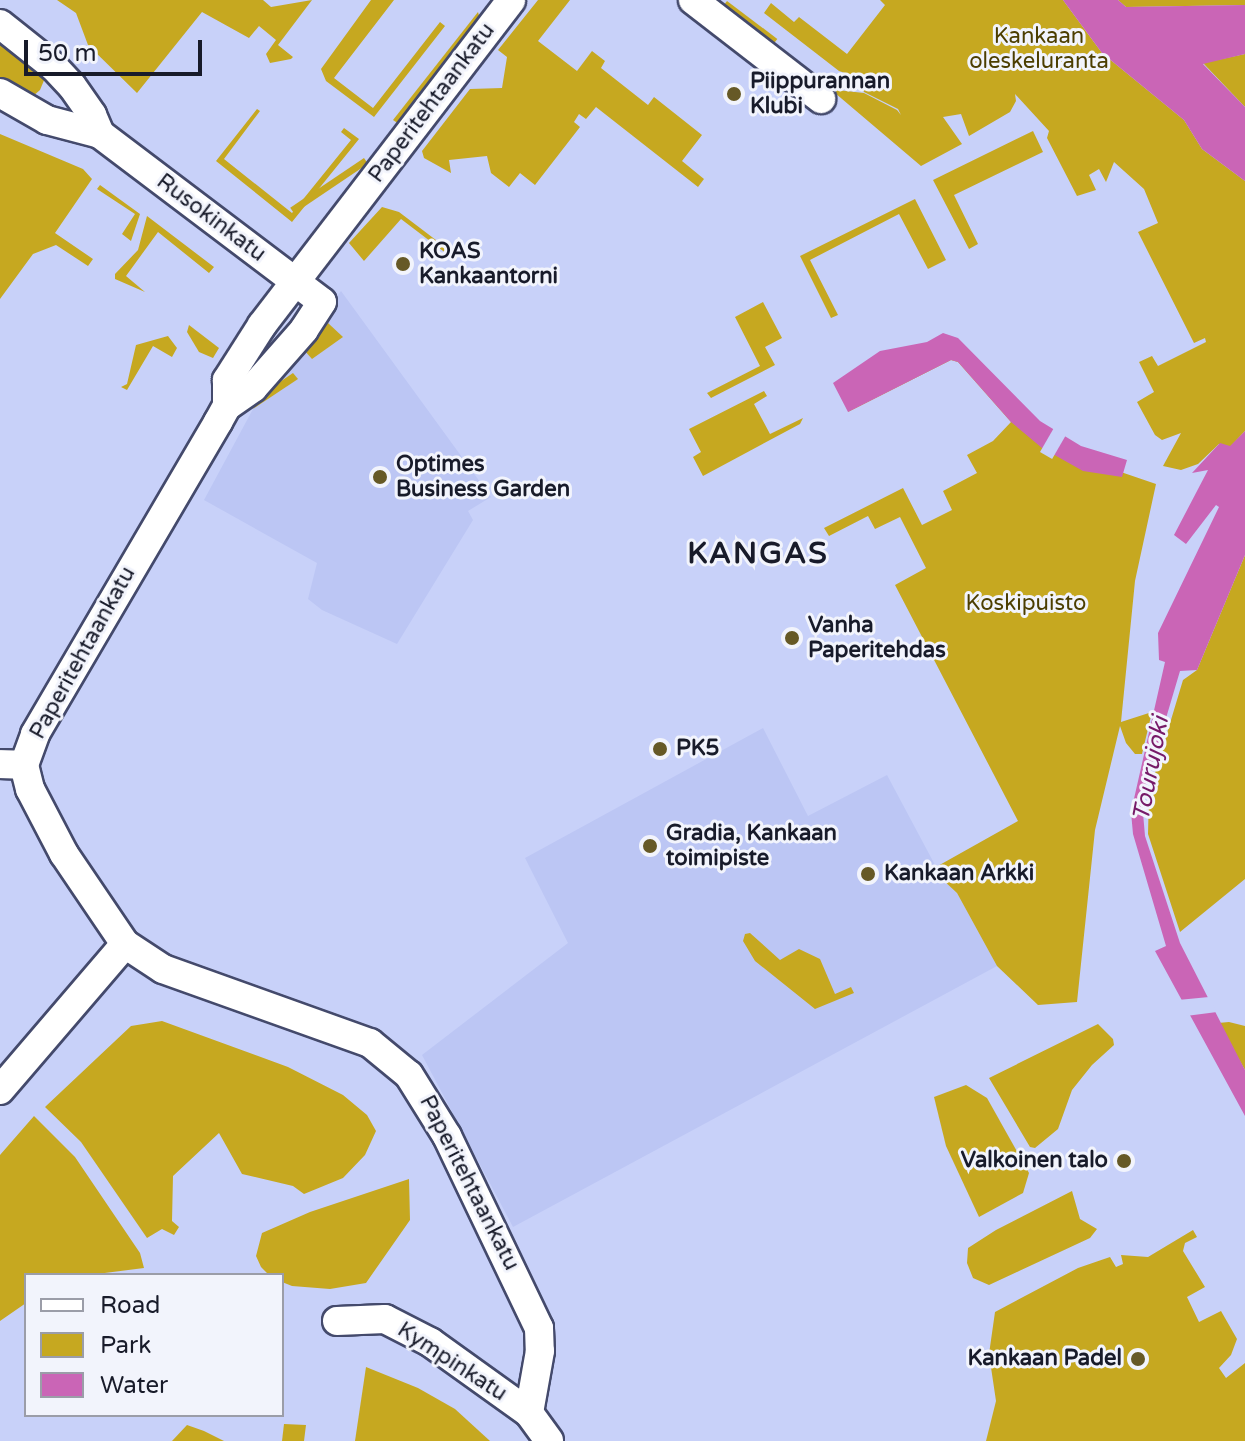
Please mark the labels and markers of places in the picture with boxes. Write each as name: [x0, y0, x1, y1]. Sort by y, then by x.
place label: Piippurannan Klubi: [750, 68, 890, 120]
marker: Piippurannan Klubi: [725, 85, 743, 103]
place label: KOAS Kankaantorni: [419, 238, 558, 290]
marker: KOAS Kankaantorni: [394, 255, 412, 273]
place label: Optimes Business Garden: [396, 451, 570, 502]
marker: Optimes Business Garden: [371, 468, 389, 486]
place label: Vanha Paperitehdas: [808, 612, 946, 664]
marker: Vanha Paperitehdas: [783, 629, 801, 647]
place label: PK5: [676, 736, 719, 762]
marker: PK5: [651, 740, 669, 758]
place label: Gradia, Kankaan toimipiste: [666, 820, 837, 872]
marker: Gradia, Kankaan toimipiste: [641, 837, 659, 855]
place label: Kankaan Arkki: [884, 861, 1034, 887]
marker: Kankaan Arkki: [859, 865, 877, 883]
place label: Valkoinen talo: [961, 1148, 1108, 1174]
marker: Valkoinen talo: [1115, 1152, 1133, 1170]
place label: Kankaan Padel: [967, 1346, 1122, 1372]
marker: Kankaan Padel: [1129, 1350, 1147, 1368]

